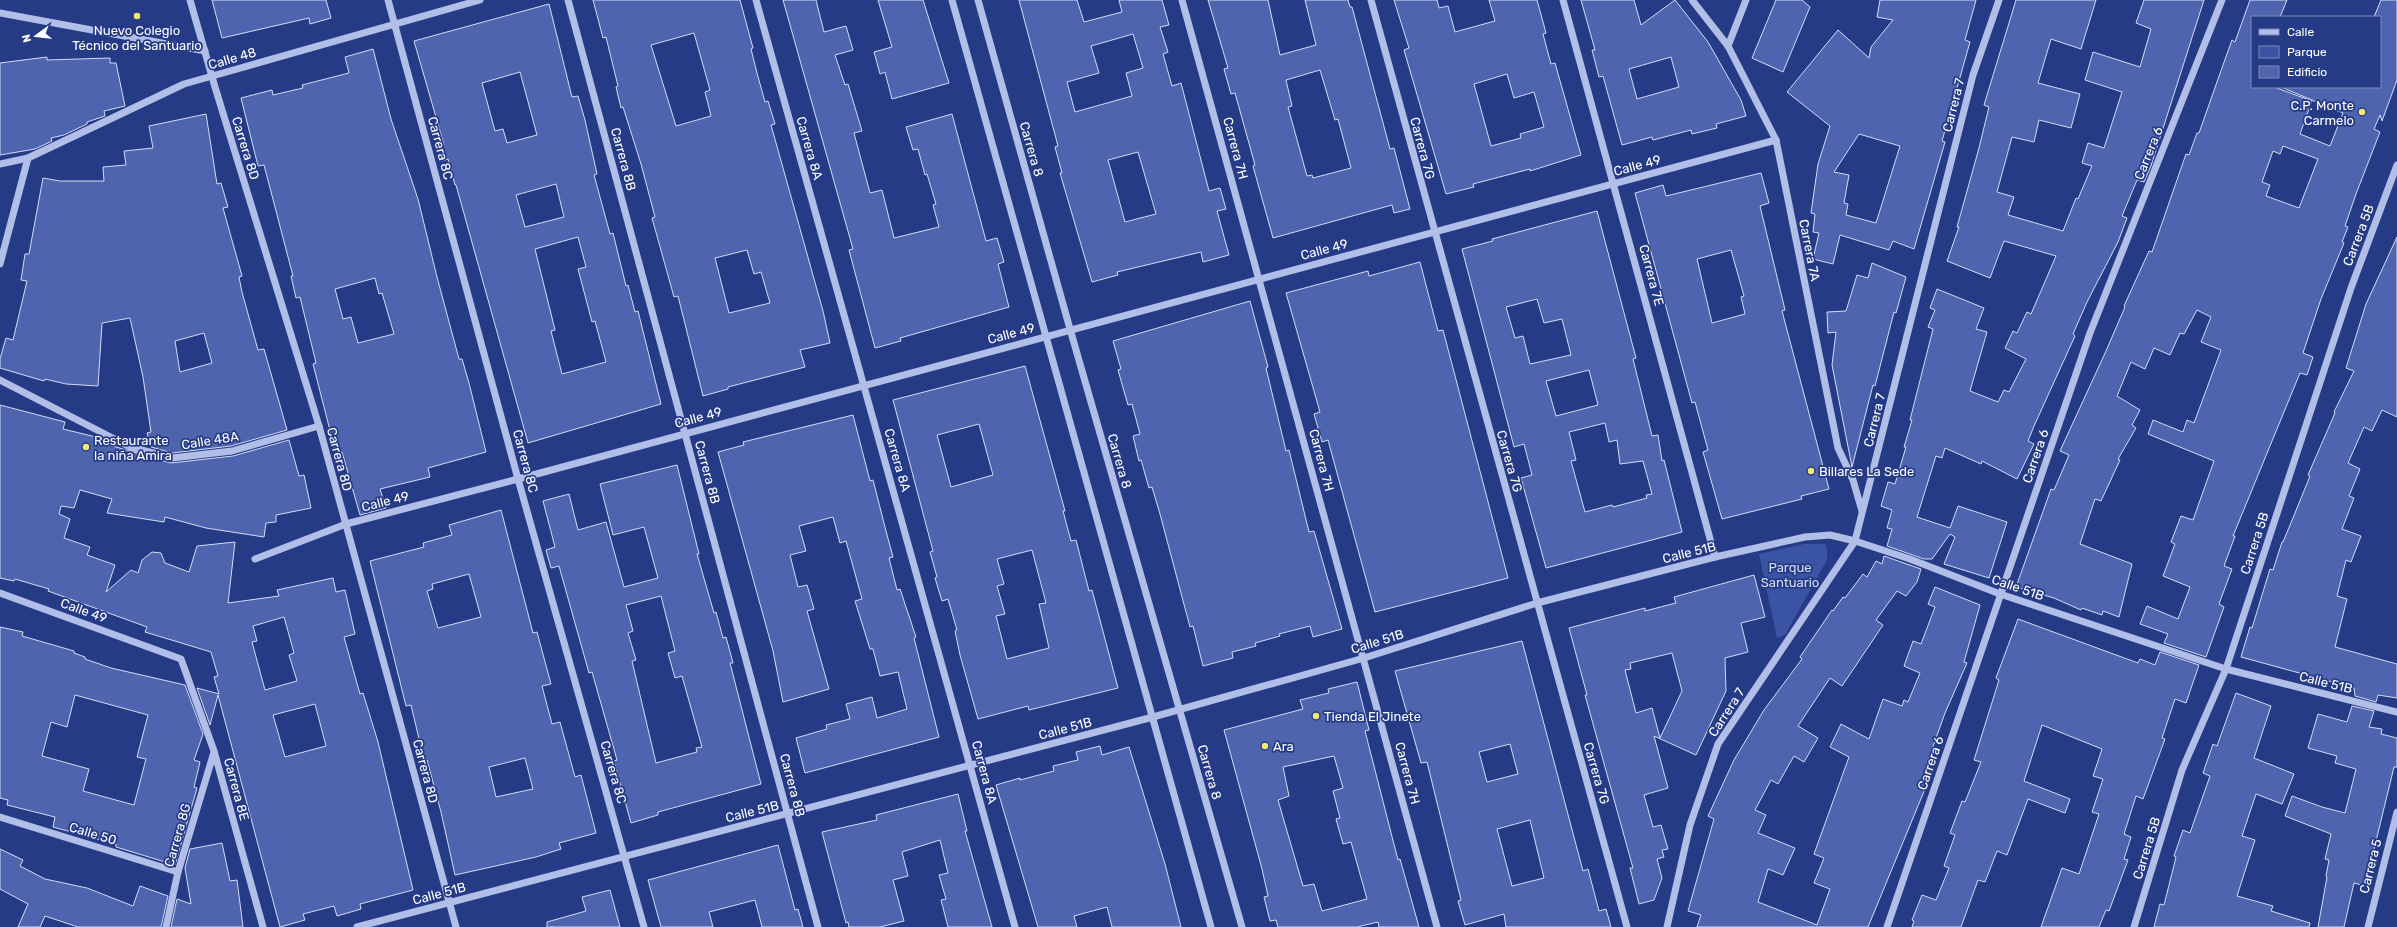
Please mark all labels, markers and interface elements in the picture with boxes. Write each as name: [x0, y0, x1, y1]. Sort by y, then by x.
marker: Nuevo Colegio Técnico del Santuario: [132, 11, 142, 21]
north arrow: [16, 16, 56, 56]
legend: [2251, 16, 2381, 88]
place label: Nuevo Colegio Técnico del Santuario: [72, 23, 202, 53]
text: Calle: [2287, 25, 2314, 39]
text: N: [19, 33, 34, 44]
street label: Calle 48: [207, 45, 258, 72]
text: Parque: [2287, 45, 2327, 59]
text: Edificio: [2287, 65, 2327, 79]
street label: Carrera 7: [1940, 76, 1967, 133]
place label: C.P. Monte Carmelo: [2291, 98, 2354, 128]
marker: C.P. Monte Carmelo: [2357, 107, 2367, 117]
street label: Carrera 8D: [229, 115, 262, 182]
street label: Carrera 8C: [425, 115, 456, 182]
street label: Carrera 8A: [793, 115, 826, 182]
street label: Carrera 7H: [1220, 115, 1251, 181]
street label: Carrera 7G: [1407, 115, 1438, 181]
street label: Carrera 8: [1017, 120, 1046, 178]
street label: Carrera 6: [2131, 124, 2166, 182]
street label: Carrera 8B: [608, 126, 639, 192]
street label: Calle 49: [1612, 152, 1663, 179]
street label: Carrera 5B: [2340, 202, 2377, 268]
street label: Carrera 7A: [1796, 218, 1823, 283]
street label: Calle 49: [1299, 236, 1350, 263]
street label: Carrera 7E: [1636, 243, 1667, 307]
street label: Calle 49: [986, 320, 1037, 347]
street label: Carrera 7: [1861, 391, 1888, 448]
street label: Calle 49: [673, 404, 724, 431]
street label: Carrera 8D: [324, 426, 355, 493]
street label: Carrera 8A: [881, 427, 914, 494]
street label: Carrera 7H: [1306, 427, 1337, 493]
street label: Carrera 6: [2019, 427, 2052, 485]
street label: Carrera 8C: [510, 428, 541, 495]
street label: Calle 48A: [180, 429, 240, 452]
street label: Carrera 7G: [1494, 429, 1526, 494]
street label: Carrera 8: [1105, 432, 1134, 490]
place label: Restaurante la niña Amira: [94, 433, 172, 463]
street label: Carrera 8B: [692, 439, 723, 505]
marker: Restaurante la niña Amira: [81, 442, 91, 452]
place label: Billares La Sede: [1819, 464, 1914, 479]
marker: Billares La Sede: [1806, 466, 1816, 476]
street label: Calle 49: [360, 488, 411, 515]
street label: Carrera 5B: [2237, 510, 2272, 576]
street label: Calle 51B: [1661, 539, 1717, 566]
park label: Parque Santuario: [1761, 560, 1819, 590]
street label: Calle 51B: [1990, 572, 2046, 603]
street label: Calle 49: [59, 595, 109, 626]
street label: Calle 51B: [1349, 626, 1405, 657]
street label: Calle 51B: [2298, 669, 2354, 696]
street label: Carrera 7: [1705, 685, 1748, 739]
place label: Tienda El Jinete: [1324, 709, 1421, 724]
marker: Tienda El Jinete: [1311, 711, 1321, 721]
street label: Calle 51B: [1037, 714, 1093, 743]
street label: Carrera 6: [1914, 734, 1947, 792]
street label: Carrera 8D: [410, 738, 441, 805]
street label: Carrera 8C: [597, 739, 630, 806]
street label: Carrera 8A: [969, 739, 1000, 806]
place label: Ara: [1273, 739, 1294, 754]
street label: Carrera 7H: [1392, 740, 1423, 806]
marker: Ara: [1260, 741, 1270, 751]
street label: Carrera 7G: [1581, 741, 1613, 806]
street label: Carrera 8: [1195, 743, 1224, 801]
street label: Carrera 8B: [777, 752, 808, 818]
street label: Carrera 8E: [221, 756, 252, 822]
street label: Calle 51B: [724, 798, 780, 825]
street label: Carrera 8G: [161, 802, 194, 869]
street label: Carrera 5B: [2130, 815, 2163, 881]
street label: Calle 50: [67, 819, 118, 848]
street label: Carrera 5: [2356, 837, 2385, 895]
street label: Calle 51B: [411, 879, 467, 908]

